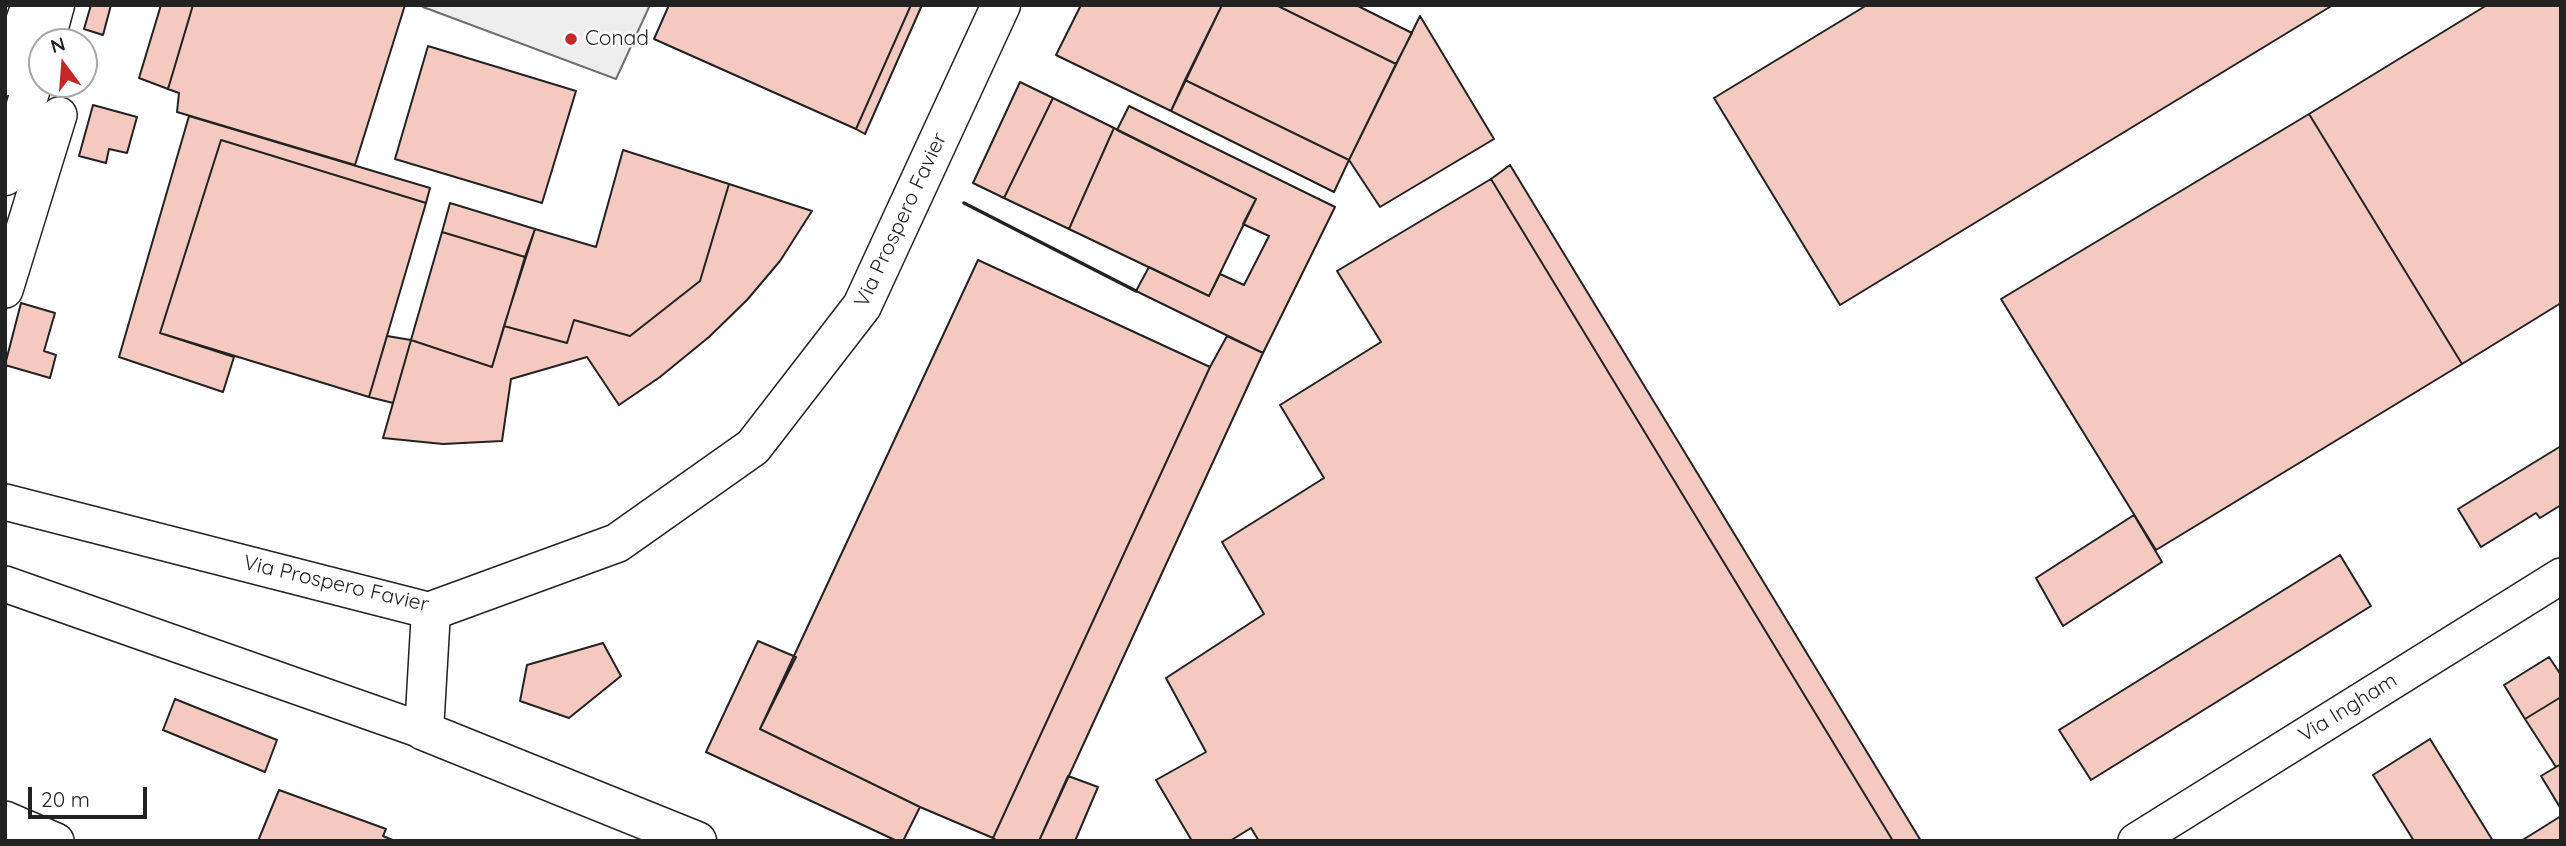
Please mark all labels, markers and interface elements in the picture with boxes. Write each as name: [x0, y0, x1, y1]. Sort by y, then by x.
place label: Conad: [585, 26, 649, 52]
north arrow: [28, 28, 98, 98]
text: N: [48, 31, 68, 58]
marker: Conad: [563, 31, 579, 47]
street label: Via Prospero Favier: [849, 129, 953, 311]
street label: Via Prospero Favier: [241, 550, 431, 618]
street label: Via Ingham: [2294, 668, 2402, 748]
scale bar: [32, 772, 150, 816]
text: 20 m: [41, 786, 90, 812]

